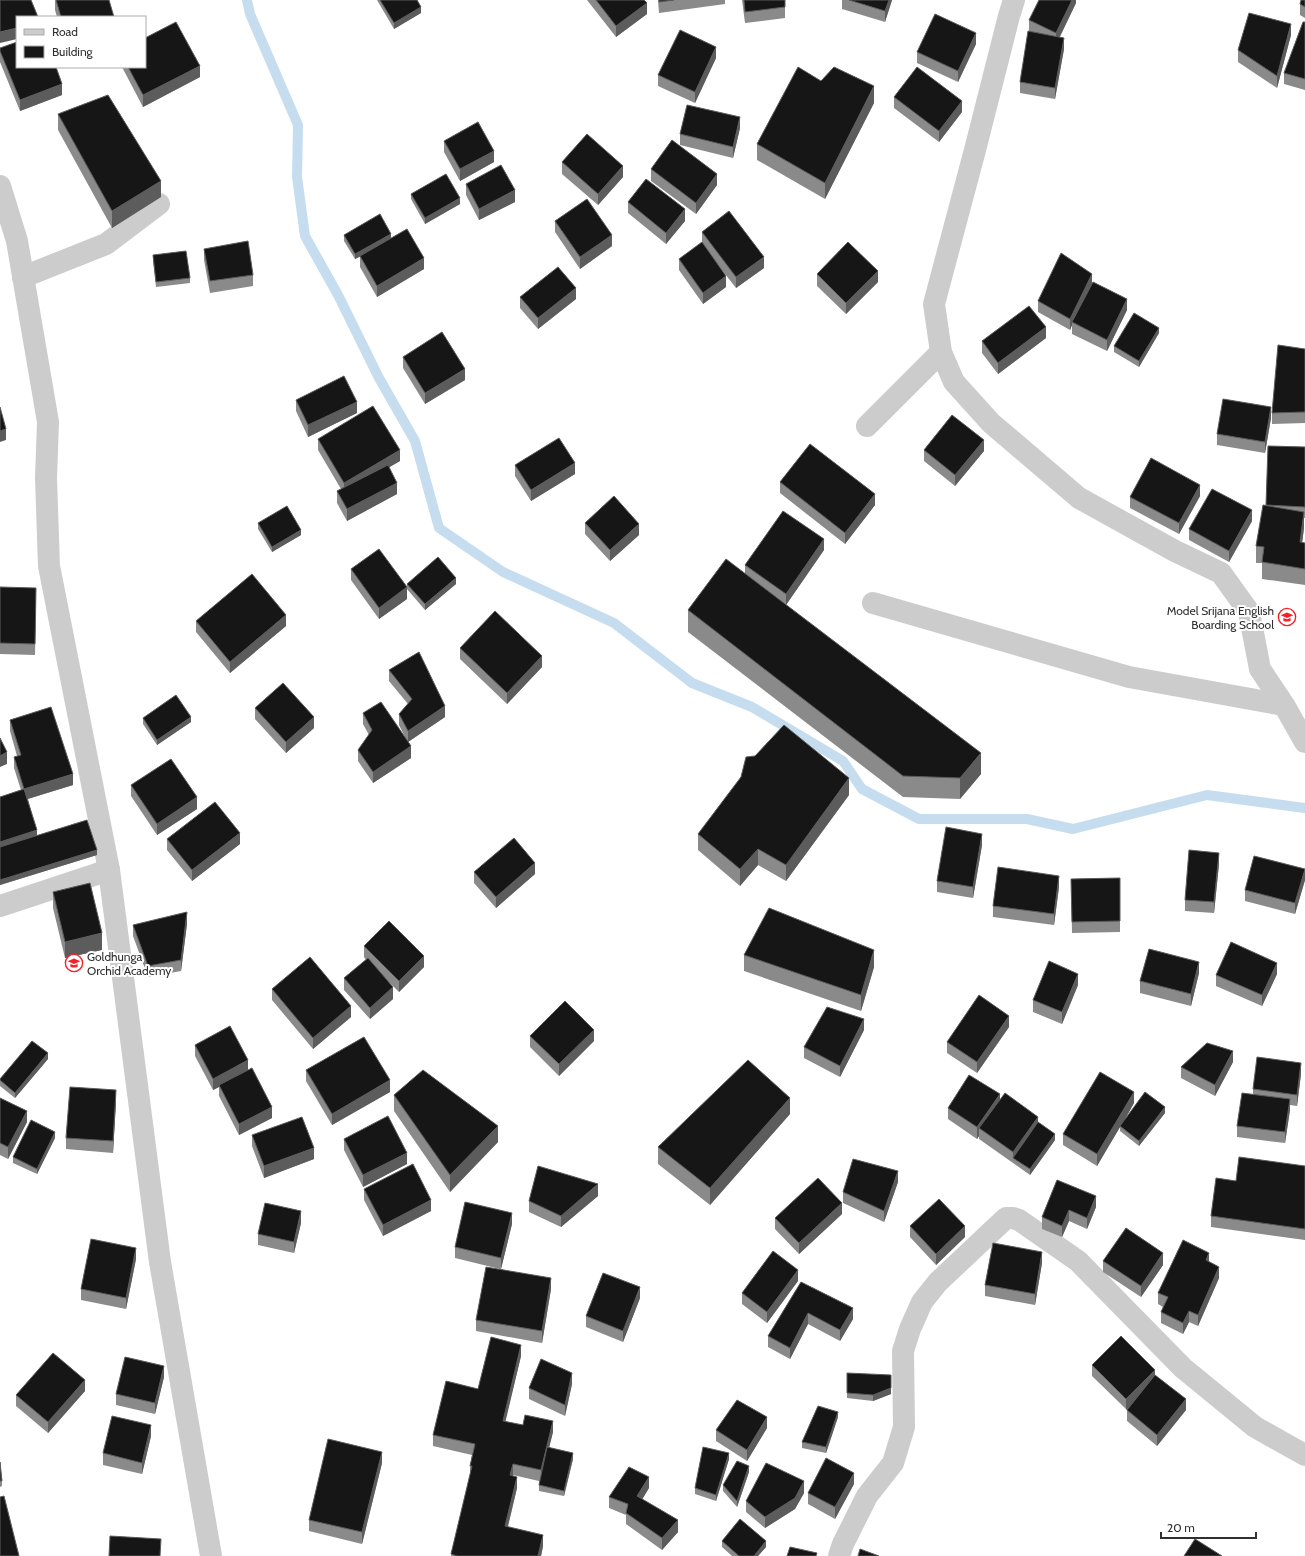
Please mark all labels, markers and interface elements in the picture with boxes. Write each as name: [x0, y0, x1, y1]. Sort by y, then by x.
legend: [16, 16, 146, 68]
text: Road: [52, 24, 78, 39]
text: Building: [52, 44, 94, 59]
place label: Model Srijana English Boarding School: [1167, 603, 1274, 632]
school or university icon: Model Srijana English Boarding School: [1277, 607, 1297, 627]
place label: Goldhunga Orchid Academy: [87, 949, 171, 978]
school or university icon: Goldhunga Orchid Academy: [64, 953, 84, 973]
scale bar: [1161, 1514, 1256, 1540]
text: 20 m: [1167, 1520, 1195, 1535]

